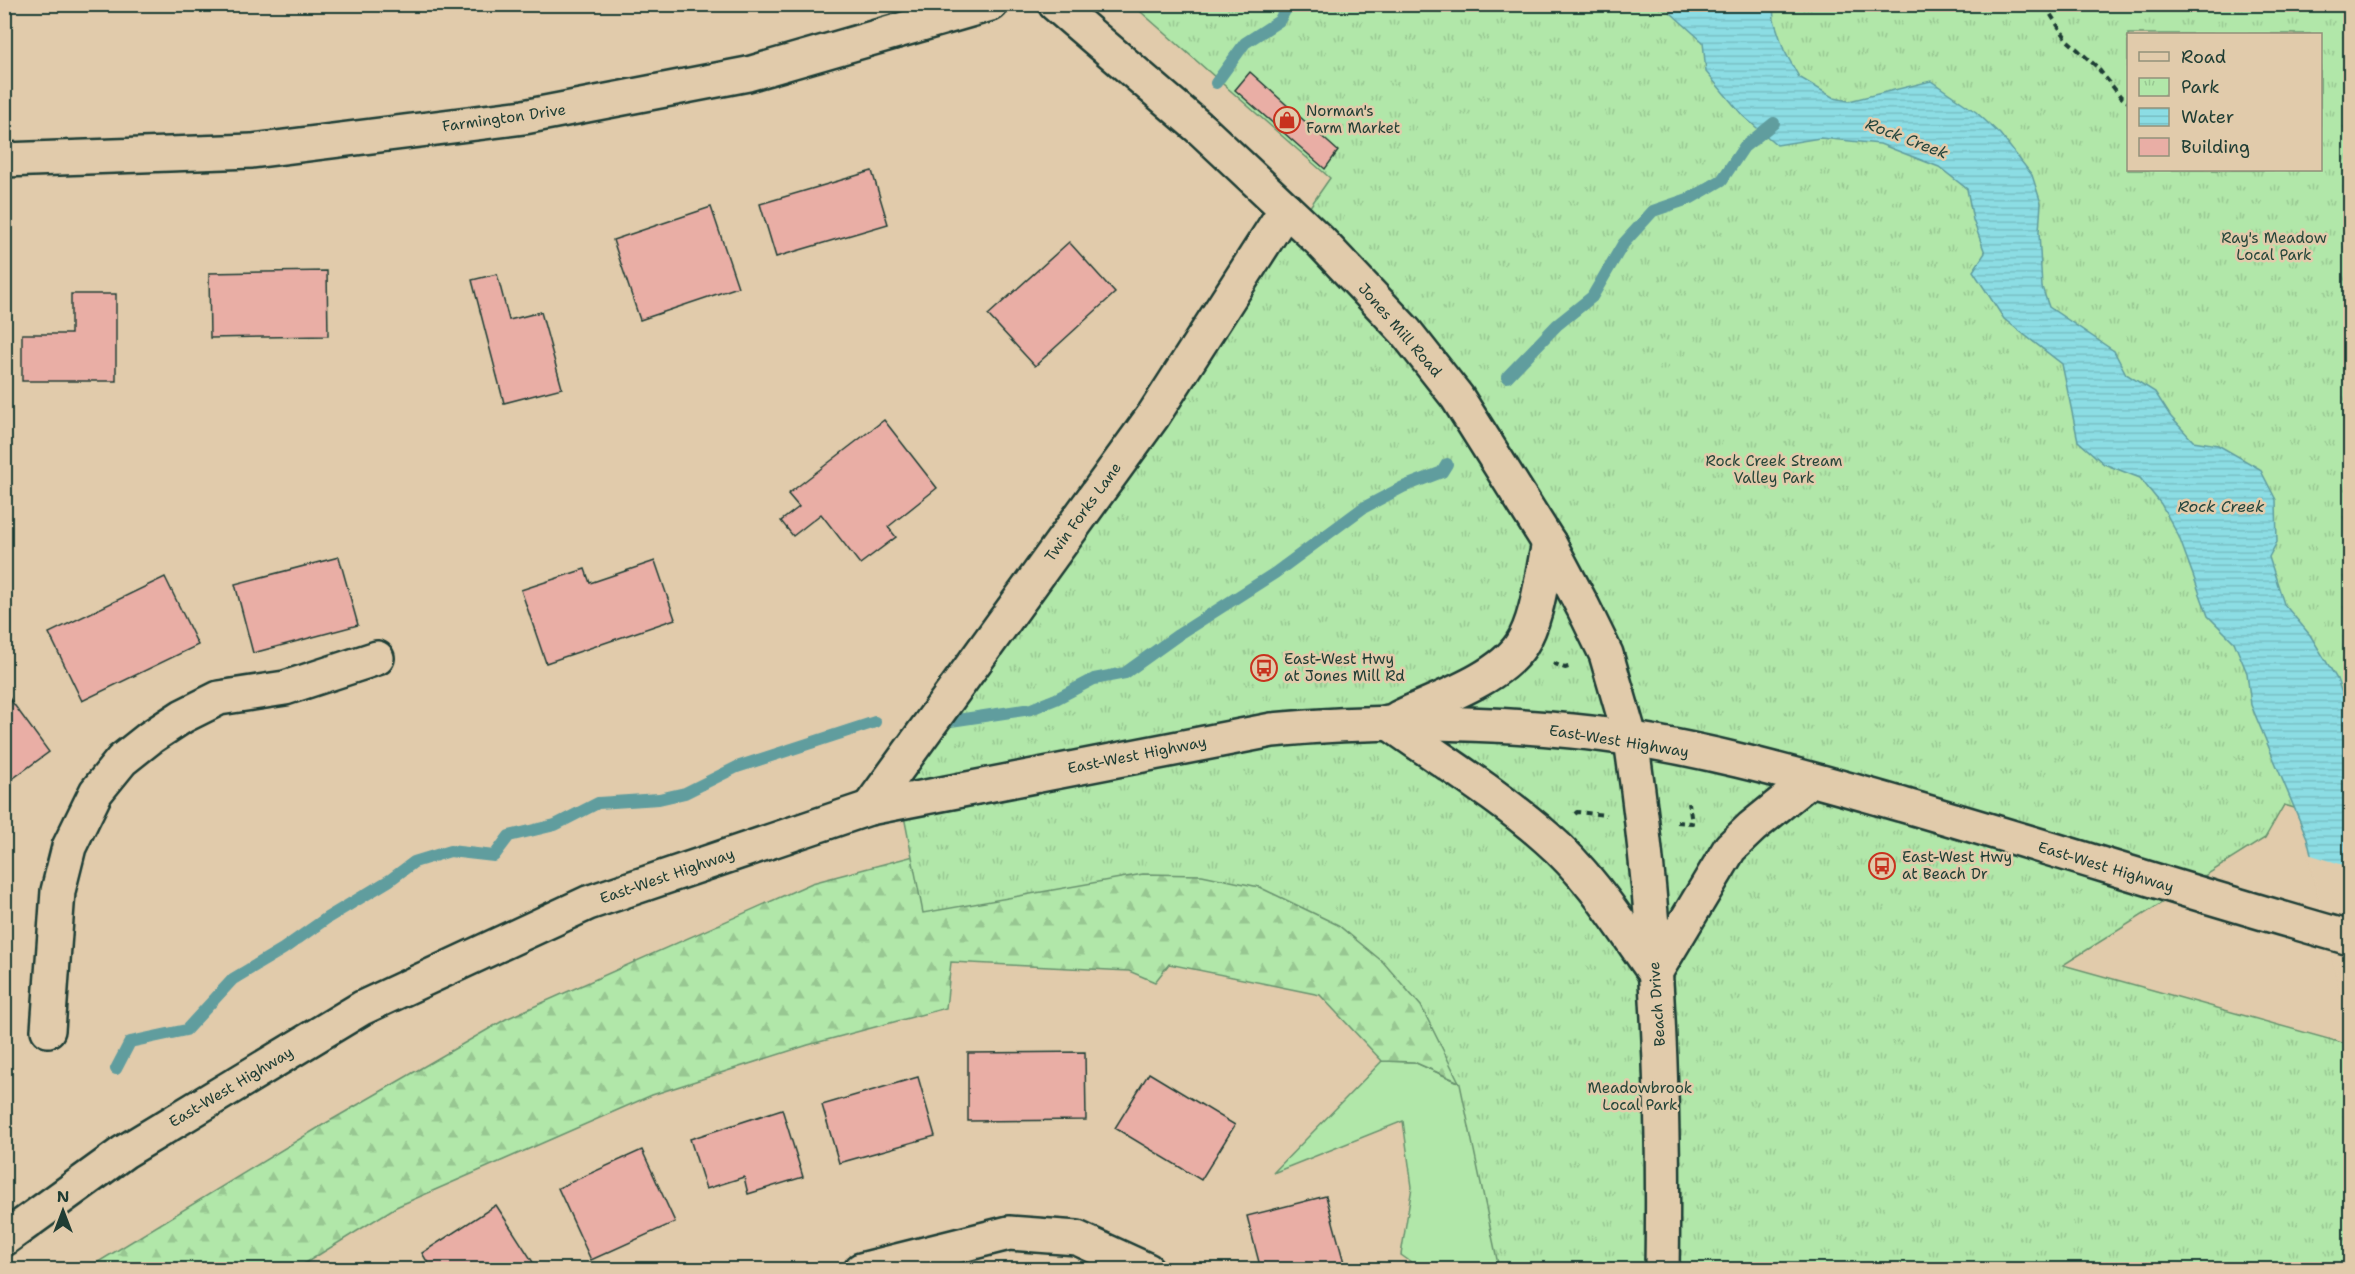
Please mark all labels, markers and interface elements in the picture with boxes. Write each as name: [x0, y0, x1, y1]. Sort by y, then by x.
legend: [2127, 33, 2322, 171]
text: Road: [2181, 45, 2226, 69]
text: Park: [2181, 75, 2220, 99]
street label: Farmington Drive: [441, 99, 567, 137]
place label: Norman's Farm Market: [1306, 101, 1400, 138]
shop icon: Norman's Farm Market: [1272, 105, 1302, 135]
text: Water: [2181, 105, 2234, 129]
water label: Rock Creek: [1863, 113, 1951, 164]
text: Building: [2181, 135, 2250, 159]
park label: Ray's Meadow Local Park: [2221, 228, 2327, 265]
street label: Jones Mill Road: [1354, 279, 1447, 382]
park label: Rock Creek Stream Valley Park: [1706, 451, 1842, 488]
street label: Twin Forks Lane: [1040, 458, 1126, 566]
water label: Rock Creek: [2178, 496, 2264, 517]
place label: East-West Hwy at Jones Mill Rd: [1284, 649, 1405, 686]
bus stop icon: East-West Hwy at Jones Mill Rd: [1249, 653, 1279, 683]
street label: East-West Highway: [1548, 720, 1690, 762]
street label: East-West Highway: [1066, 732, 1208, 778]
street label: East-West Highway: [2036, 837, 2176, 897]
street label: East-West Highway: [597, 844, 737, 908]
place label: East-West Hwy at Beach Dr: [1902, 847, 2012, 884]
bus stop icon: East-West Hwy at Beach Dr: [1867, 851, 1897, 881]
street label: Beach Drive: [1644, 961, 1670, 1047]
street label: East-West Highway: [165, 1042, 297, 1132]
park label: Meadowbrook Local Park: [1588, 1078, 1692, 1115]
north arrow: [33, 1181, 93, 1241]
text: N: [57, 1186, 69, 1207]

